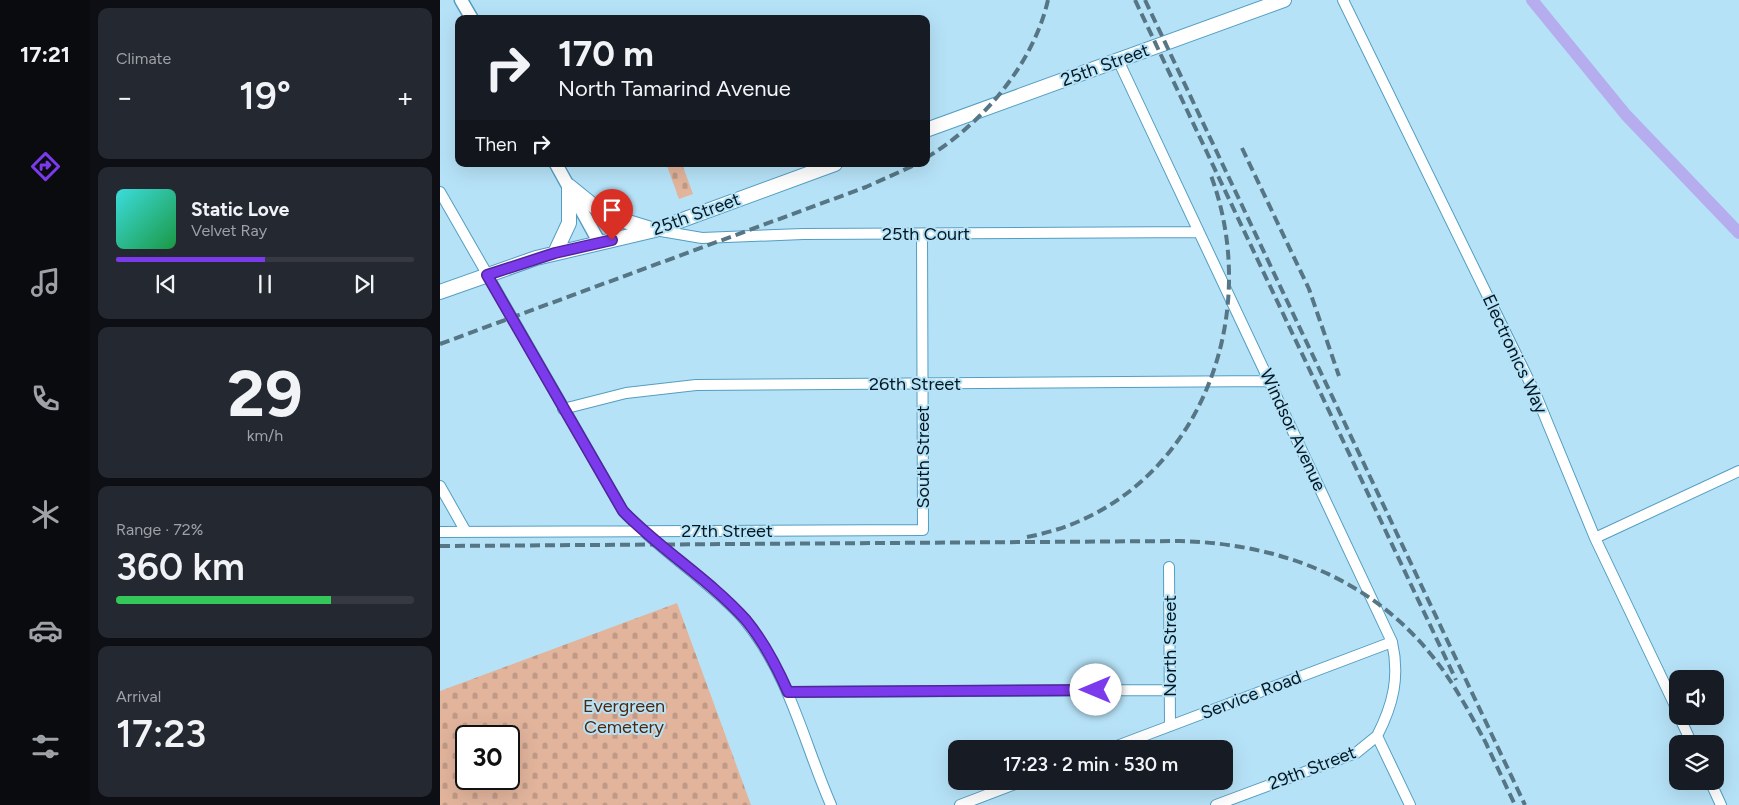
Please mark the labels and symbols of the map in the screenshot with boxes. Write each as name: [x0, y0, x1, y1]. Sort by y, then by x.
street label: 25th Street: [1058, 39, 1152, 91]
street label: 25th Street: [649, 188, 743, 240]
pin: [591, 189, 633, 240]
street label: 25th Court: [882, 223, 970, 245]
street label: Electronics Way: [1478, 291, 1553, 418]
street label: Windsor Avenue: [1255, 365, 1331, 495]
street label: 26th Street: [869, 373, 961, 395]
street label: South Street: [912, 405, 934, 509]
street label: 27th Street: [681, 520, 773, 542]
street label: North Street: [1159, 595, 1181, 697]
position arrow: [1069, 663, 1121, 715]
street label: Service Road: [1198, 666, 1304, 724]
park label: Evergreen Cemetery: [583, 695, 665, 738]
speed limit sign: 30: [455, 725, 520, 790]
street label: 29th Street: [1265, 741, 1359, 795]

